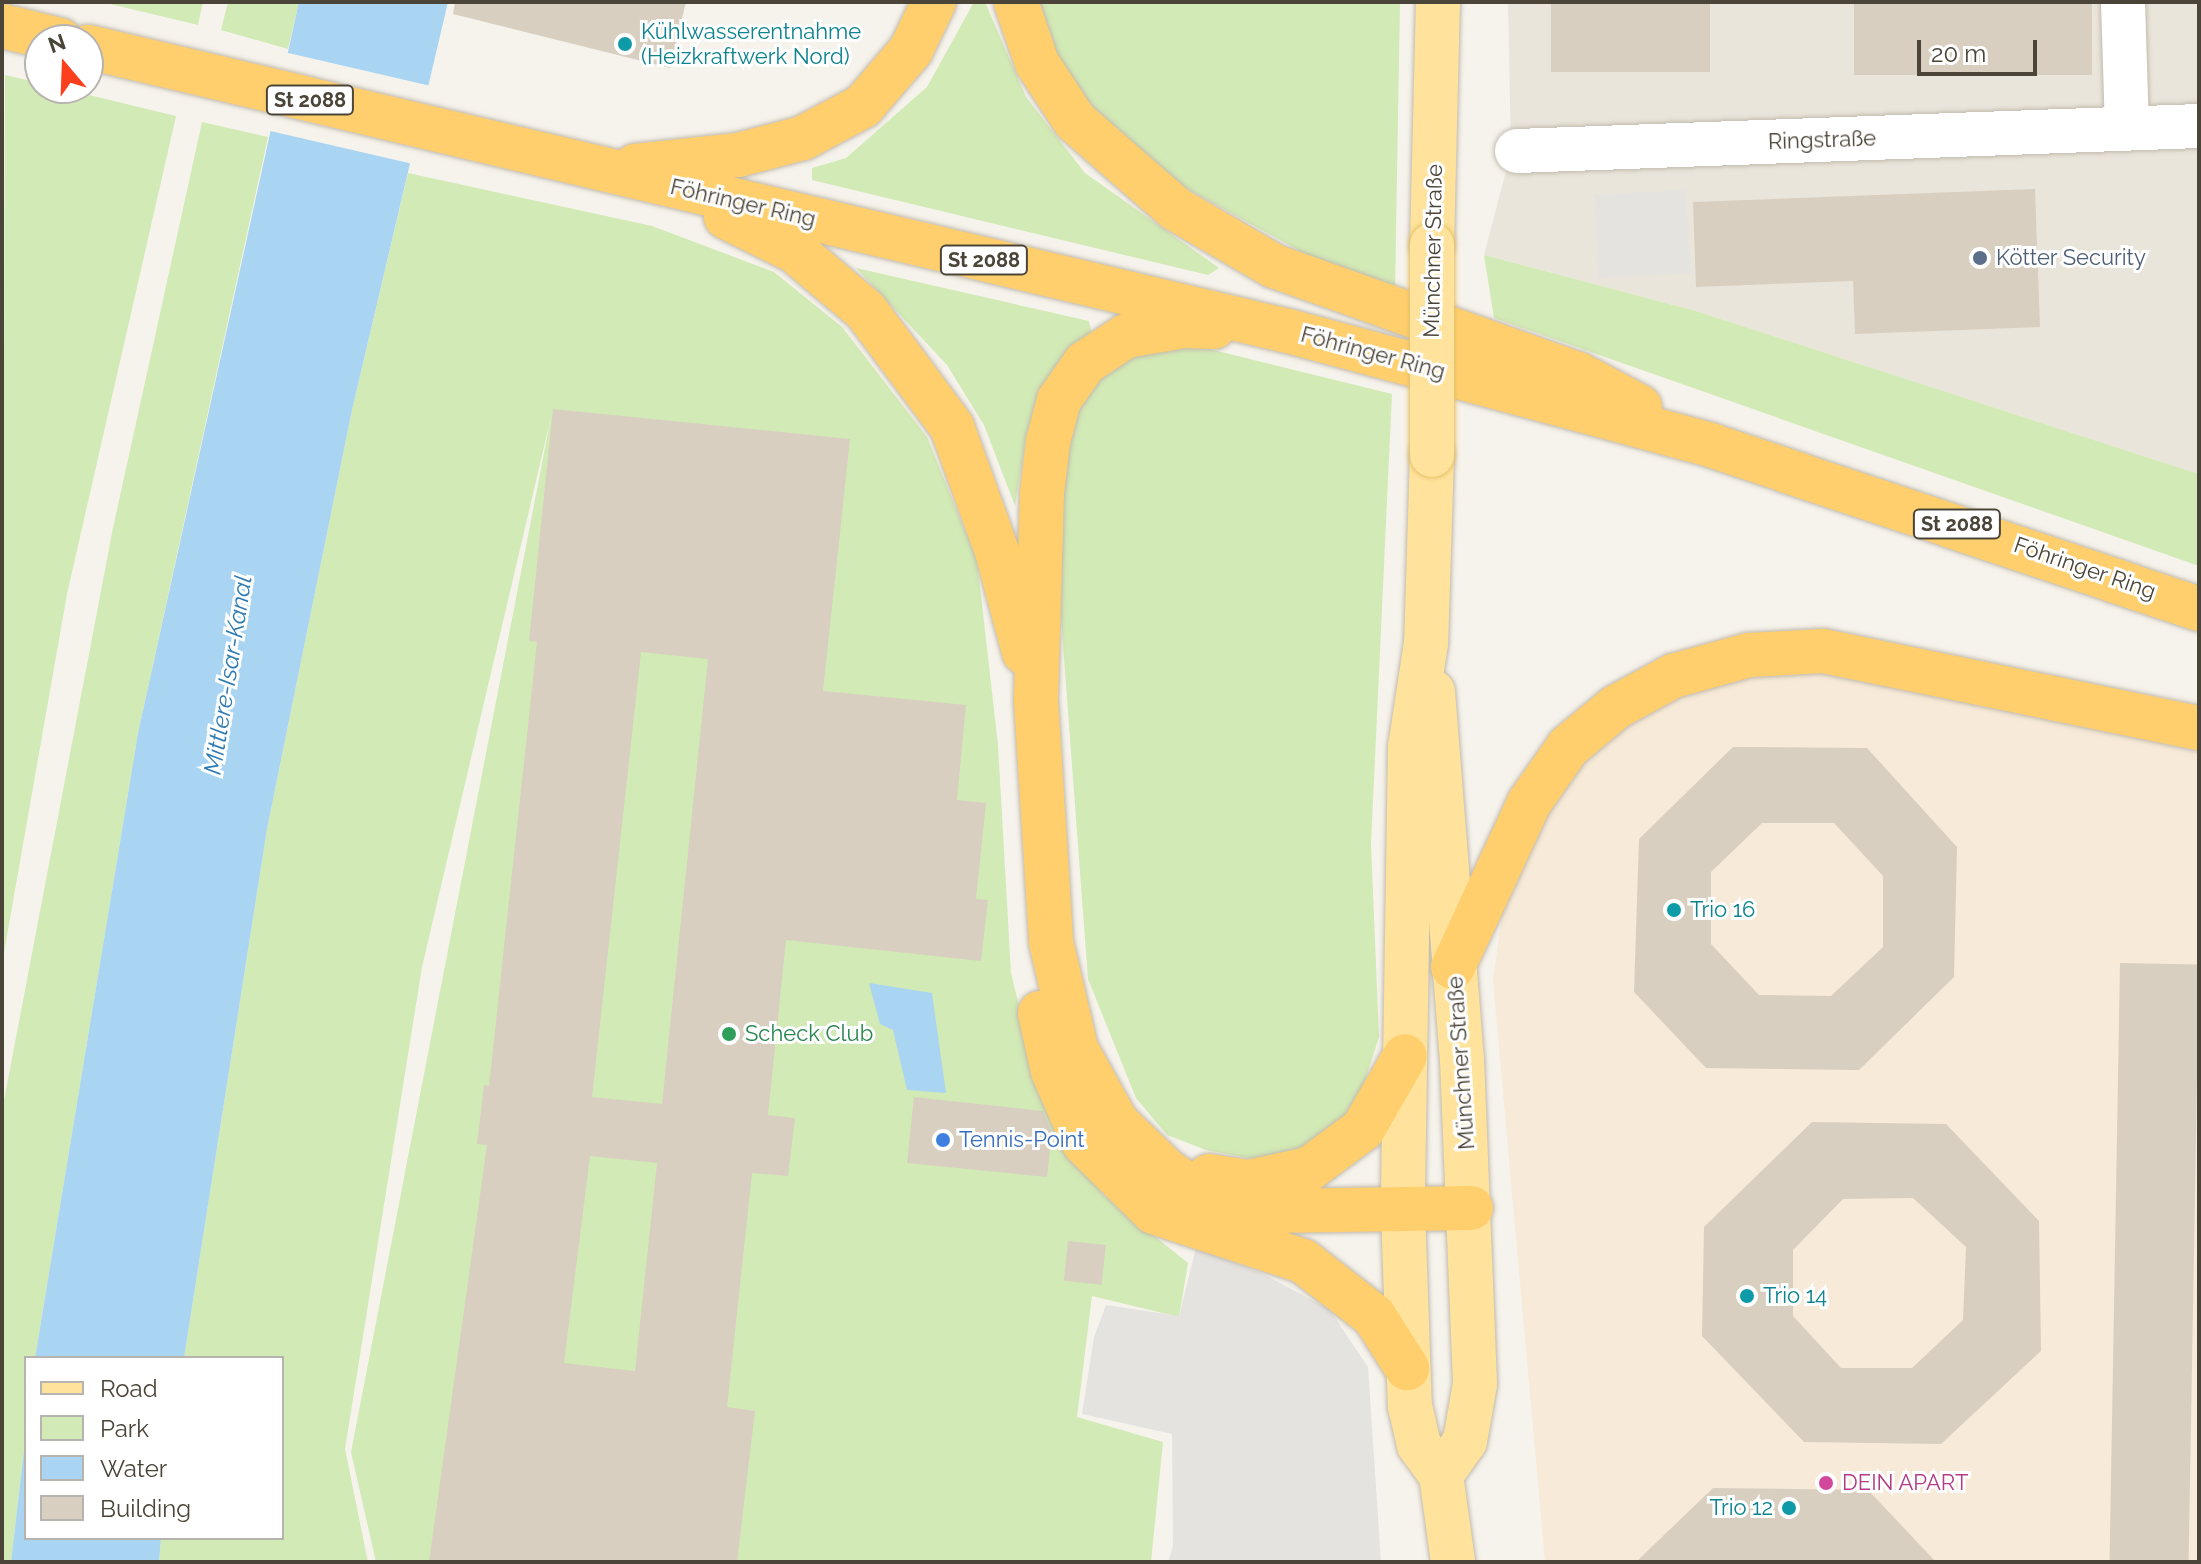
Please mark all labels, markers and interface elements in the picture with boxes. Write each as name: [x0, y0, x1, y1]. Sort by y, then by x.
place label: Kühlwasserentnahme (Heizkraftwerk Nord): [641, 18, 861, 70]
north arrow: [24, 24, 104, 104]
scale bar: [1921, 24, 2041, 74]
text: N: [45, 28, 69, 58]
marker: Kühlwasserentnahme (Heizkraftwerk Nord): [616, 35, 634, 53]
text: 20 m: [1931, 39, 1986, 68]
road number: St 2088: [264, 84, 356, 116]
street label: Ringstraße: [1767, 125, 1877, 155]
street label: Münchner Straße: [1418, 164, 1448, 338]
street label: Föhringer Ring: [668, 173, 818, 233]
road number: St 2088: [938, 244, 1030, 276]
place label: Kötter Security: [1996, 245, 2146, 271]
marker: Kötter Security: [1971, 249, 1989, 267]
street label: Föhringer Ring: [1298, 321, 1448, 385]
road number: St 2088: [1911, 508, 2003, 540]
street label: Föhringer Ring: [2010, 531, 2160, 605]
water label: Mittlere-Isar-Kanal: [198, 573, 258, 777]
place label: Trio 16: [1690, 897, 1755, 923]
marker: Trio 16: [1665, 901, 1683, 919]
street label: Münchner Straße: [1442, 975, 1480, 1151]
place label: Scheck Club: [745, 1021, 873, 1047]
marker: Scheck Club: [720, 1025, 738, 1043]
place label: Tennis-Point: [959, 1127, 1085, 1153]
marker: Tennis-Point: [934, 1131, 952, 1149]
place label: Trio 14: [1763, 1283, 1827, 1309]
marker: Trio 14: [1738, 1287, 1756, 1305]
legend: [24, 1356, 284, 1540]
text: Road: [100, 1374, 158, 1403]
text: Park: [100, 1414, 149, 1443]
text: Water: [100, 1454, 167, 1483]
place label: DEIN APART: [1842, 1470, 1969, 1496]
marker: DEIN APART: [1817, 1474, 1835, 1492]
text: Building: [100, 1494, 191, 1523]
place label: Trio 12: [1709, 1495, 1773, 1521]
marker: Trio 12: [1780, 1499, 1798, 1517]

